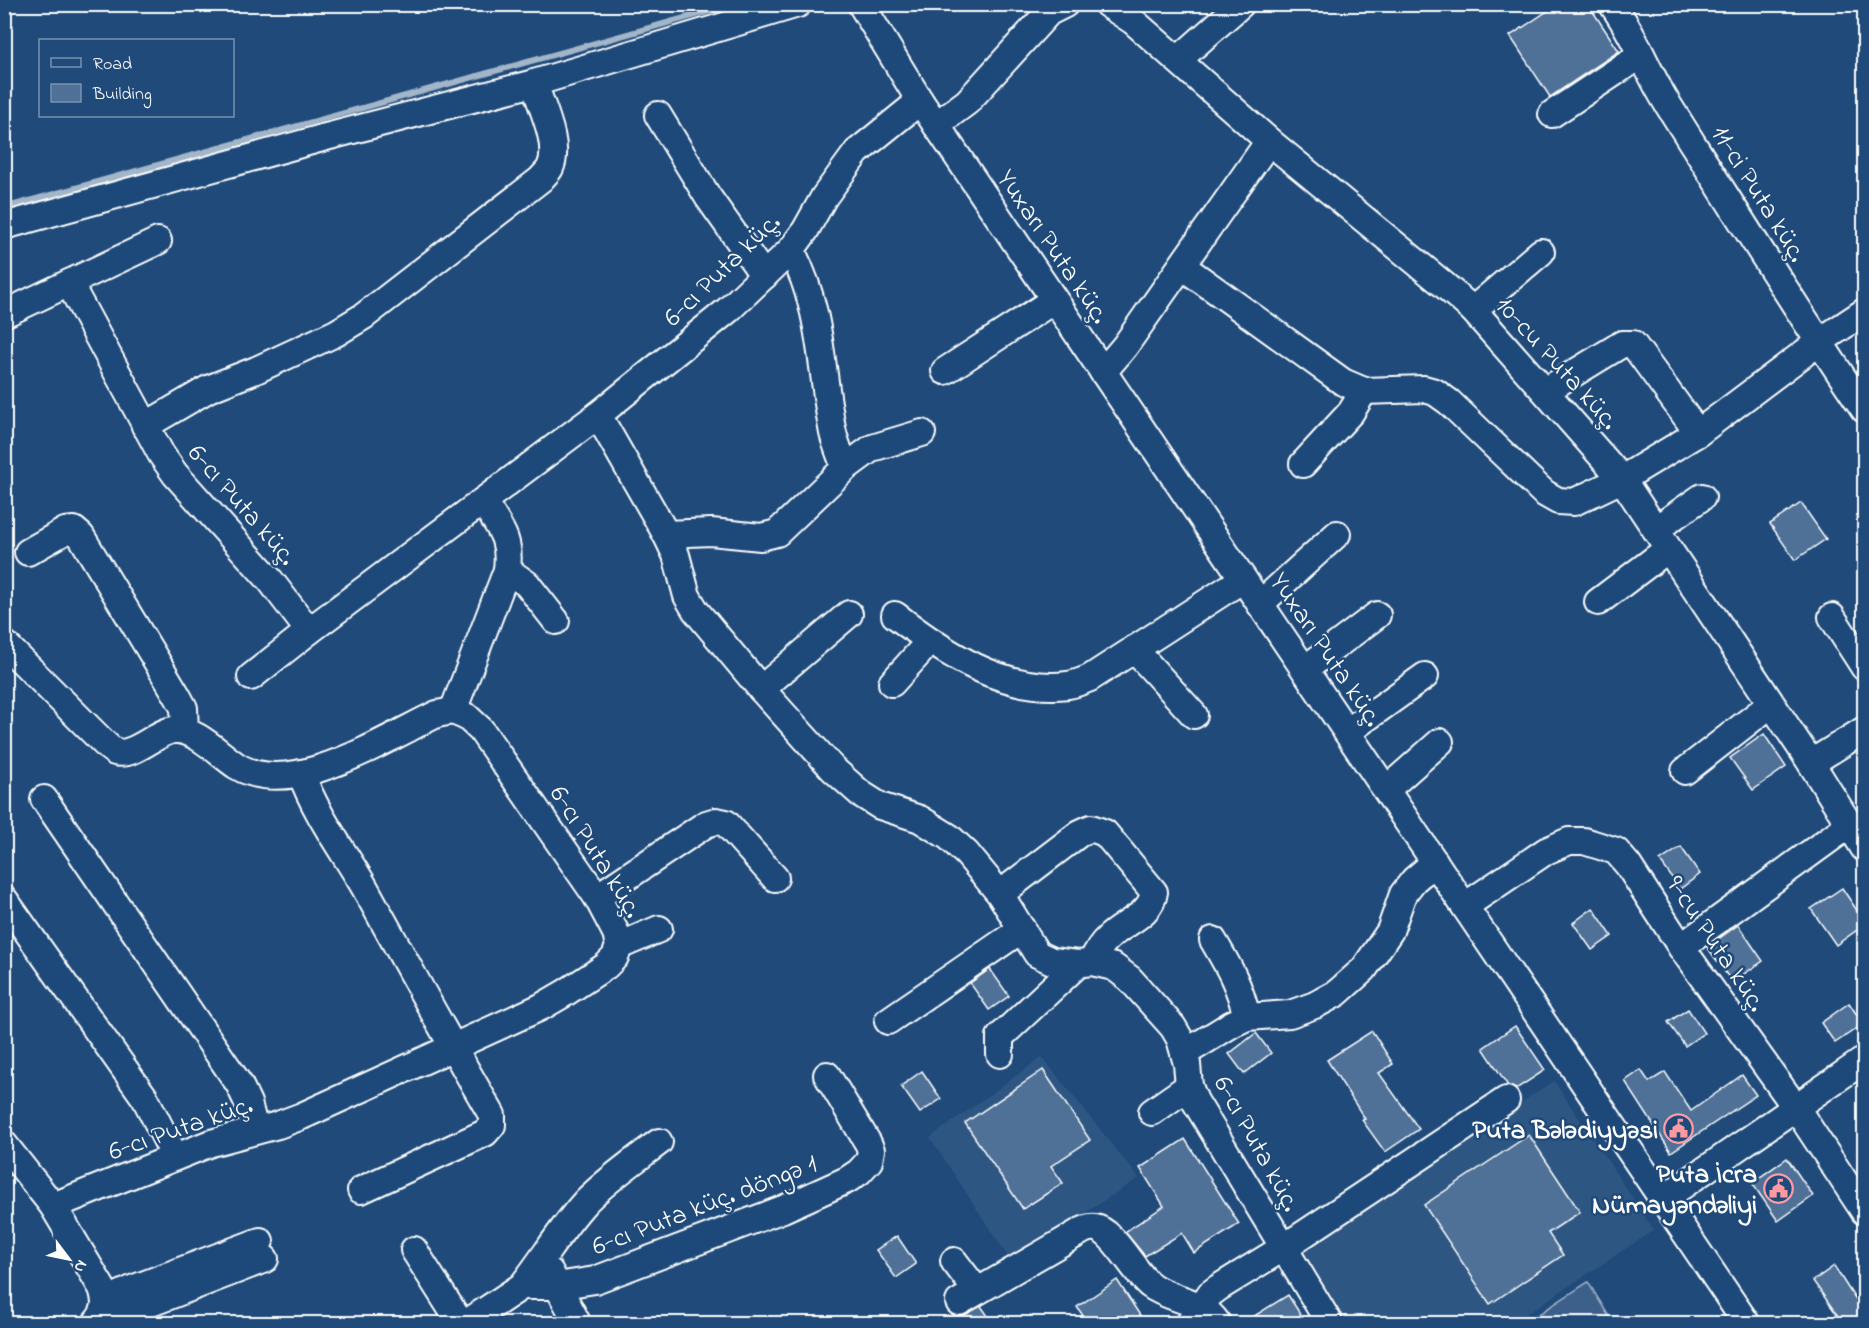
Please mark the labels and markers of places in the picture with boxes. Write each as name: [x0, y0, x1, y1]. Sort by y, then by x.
place label: Puta Bələdiyyəsi: [1472, 1112, 1658, 1151]
public building icon: Puta Bələdiyyəsi: [1663, 1113, 1695, 1145]
place label: Puta İcra Nümayəndəliyi: [1592, 1156, 1757, 1226]
public building icon: Puta İcra Nümayəndəliyi: [1762, 1173, 1794, 1205]

